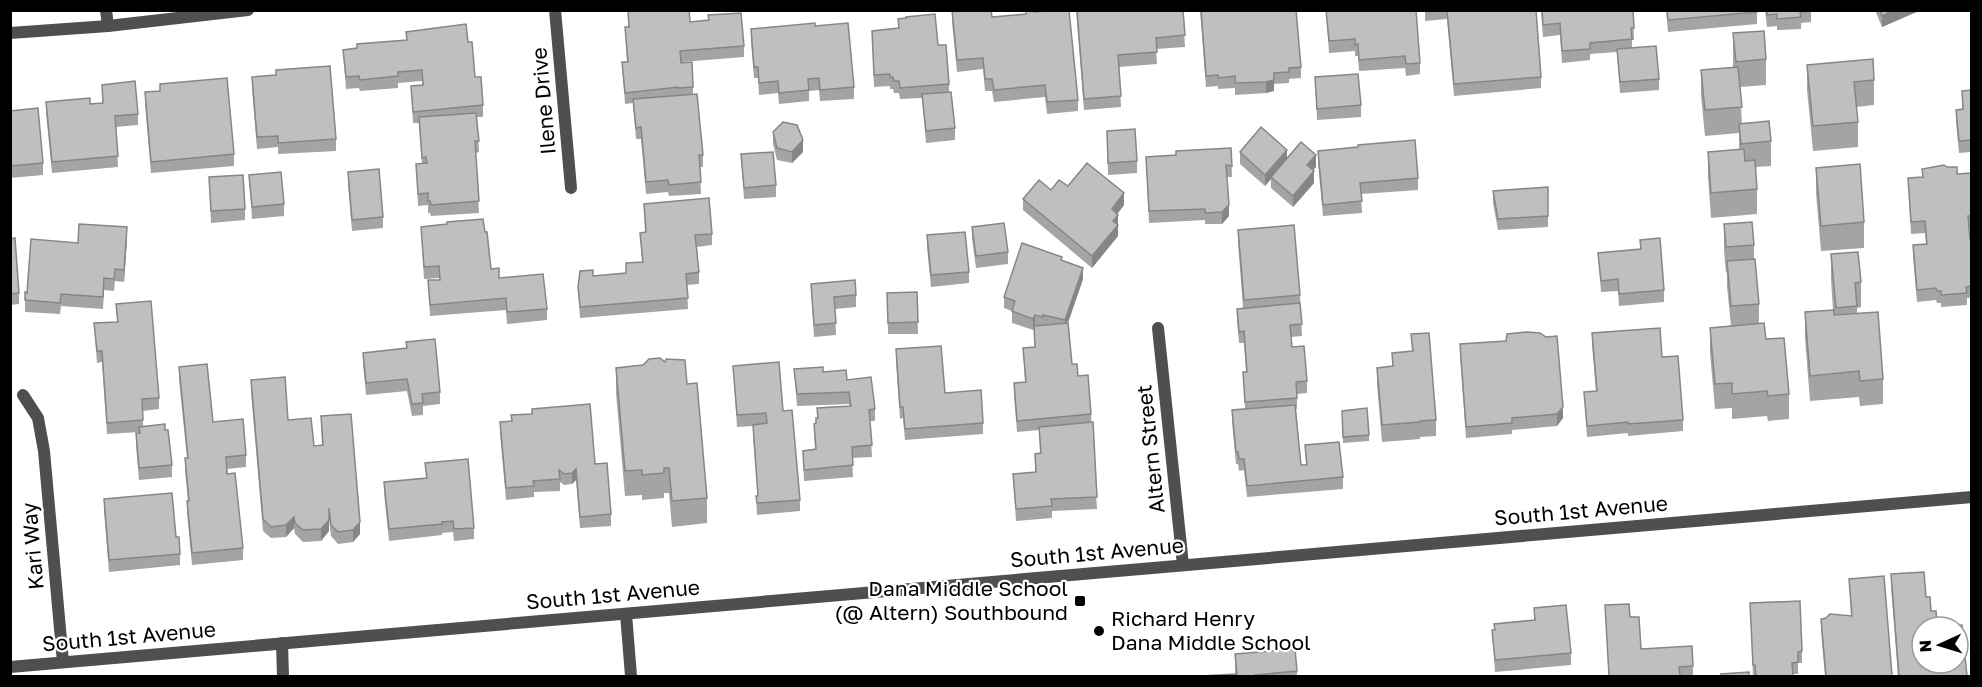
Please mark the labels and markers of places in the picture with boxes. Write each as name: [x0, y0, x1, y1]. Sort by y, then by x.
place label: Dana Middle School (@ Altern) Southbound: [834, 575, 1068, 625]
marker: Dana Middle School (@ Altern) Southbound: [1073, 594, 1087, 608]
place label: Richard Henry Dana Middle School: [1111, 605, 1311, 655]
marker: Richard Henry Dana Middle School: [1092, 624, 1106, 638]

